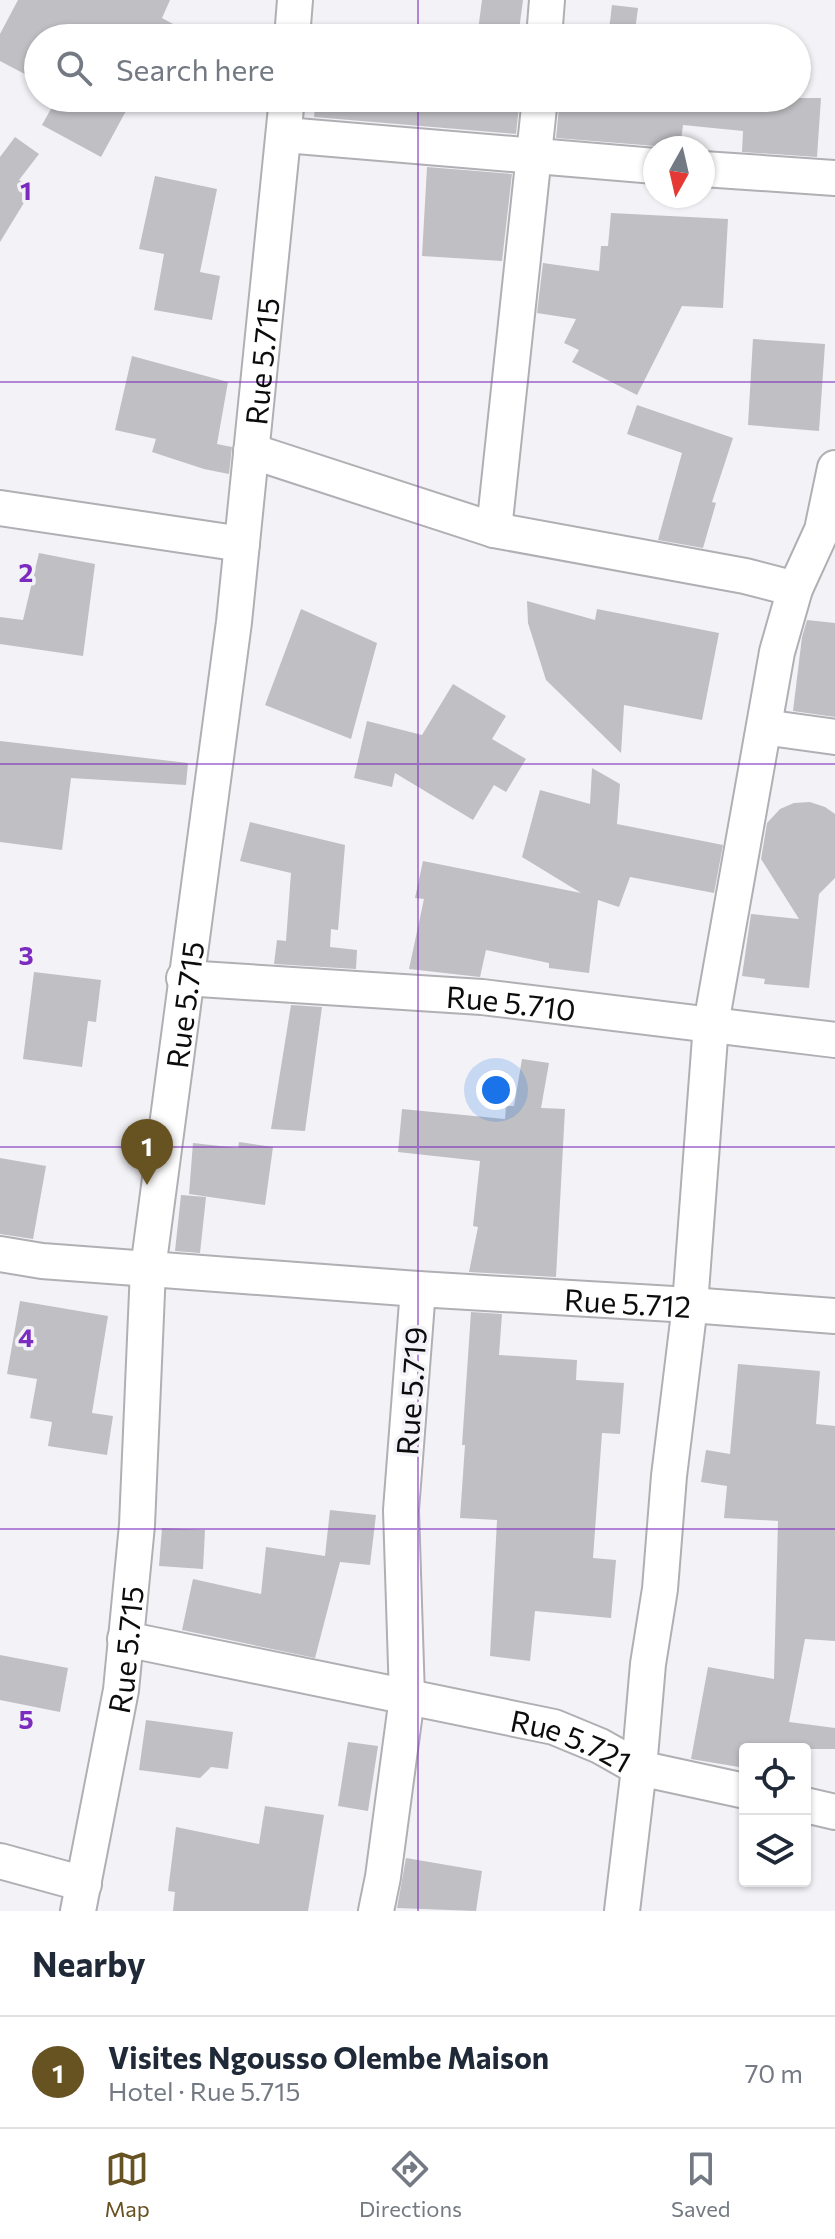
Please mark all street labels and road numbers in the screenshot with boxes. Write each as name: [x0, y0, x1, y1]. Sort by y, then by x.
street label: Rue 5.715: [236, 296, 285, 427]
street label: Rue 5.715: [156, 939, 210, 1070]
street label: Rue 5.710: [445, 976, 578, 1027]
street label: Rue 5.712: [563, 1279, 692, 1324]
street label: Rue 5.719: [387, 1326, 433, 1456]
street label: Rue 5.715: [98, 1584, 150, 1716]
street label: Rue 5.721: [508, 1700, 639, 1779]

